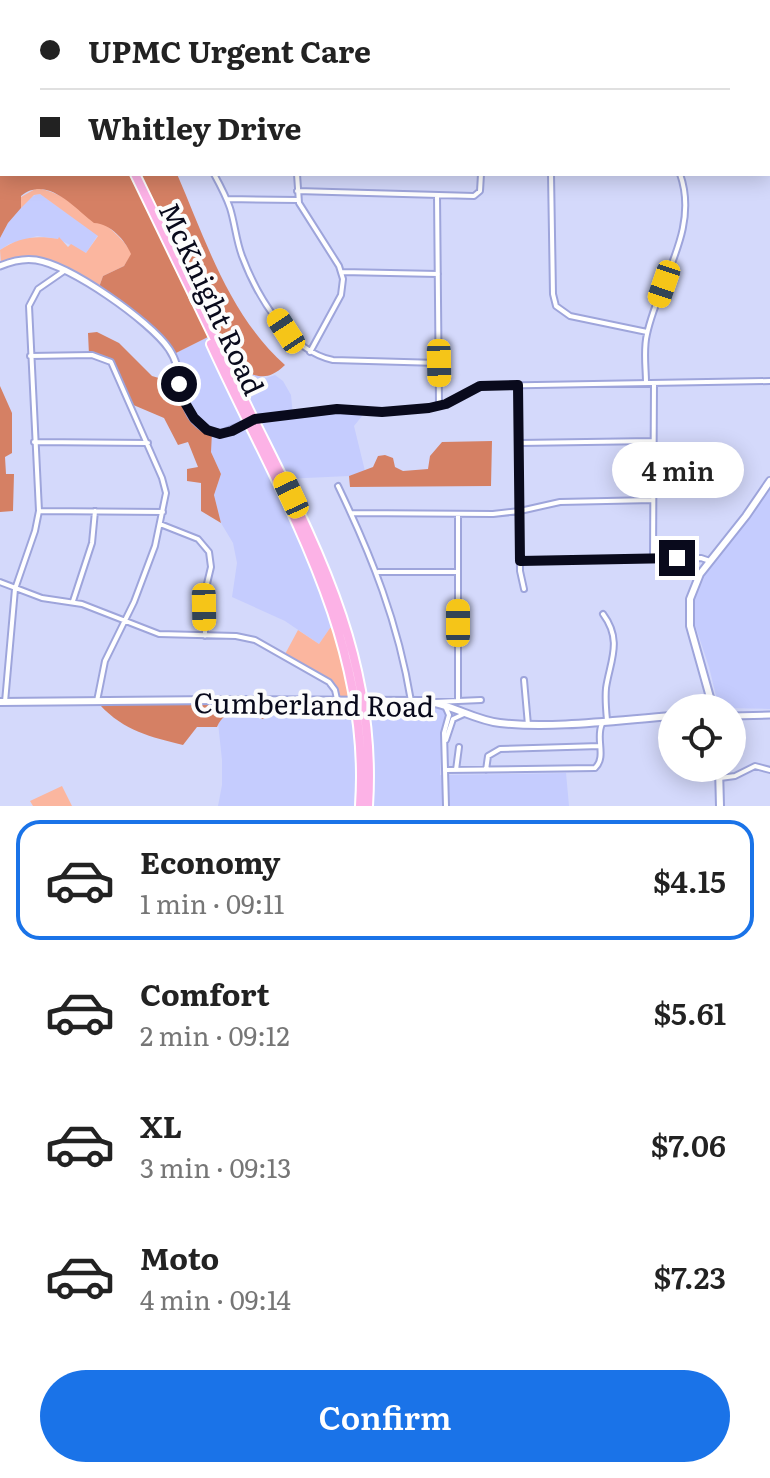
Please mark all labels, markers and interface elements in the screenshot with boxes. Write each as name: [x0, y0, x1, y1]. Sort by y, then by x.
text: UPMC Urgent Care: [88, 28, 371, 72]
text: Whitley Drive: [88, 105, 302, 149]
street label: McKnight Road: [150, 195, 276, 401]
car: [645, 257, 683, 311]
car: [263, 304, 309, 358]
car: [427, 339, 451, 387]
route start: [161, 366, 197, 402]
callout: 4 min: [611, 442, 743, 498]
text: 4 min: [642, 450, 714, 489]
car: [270, 468, 312, 522]
route end: [659, 540, 695, 576]
car: [192, 583, 216, 631]
car: [446, 599, 470, 647]
street label: Cumberland Road: [193, 680, 435, 726]
map controls: [658, 694, 746, 782]
button: locate: [658, 694, 746, 782]
text: Economy: [140, 839, 280, 883]
icon: car: [44, 844, 116, 916]
text: $4.15: [653, 858, 726, 902]
text: 1 min · 09:11: [140, 883, 284, 922]
text: Comfort: [140, 971, 270, 1015]
icon: car: [44, 976, 116, 1048]
text: $5.61: [653, 990, 726, 1034]
text: 2 min · 09:12: [140, 1015, 290, 1054]
text: XL: [140, 1103, 182, 1147]
icon: car: [44, 1108, 116, 1180]
text: $7.06: [651, 1122, 726, 1166]
text: 3 min · 09:13: [140, 1147, 291, 1186]
text: Moto: [140, 1235, 219, 1279]
icon: car: [44, 1240, 116, 1312]
text: $7.23: [654, 1254, 726, 1298]
text: 4 min · 09:14: [140, 1279, 291, 1318]
button: Confirm: [40, 1370, 730, 1462]

